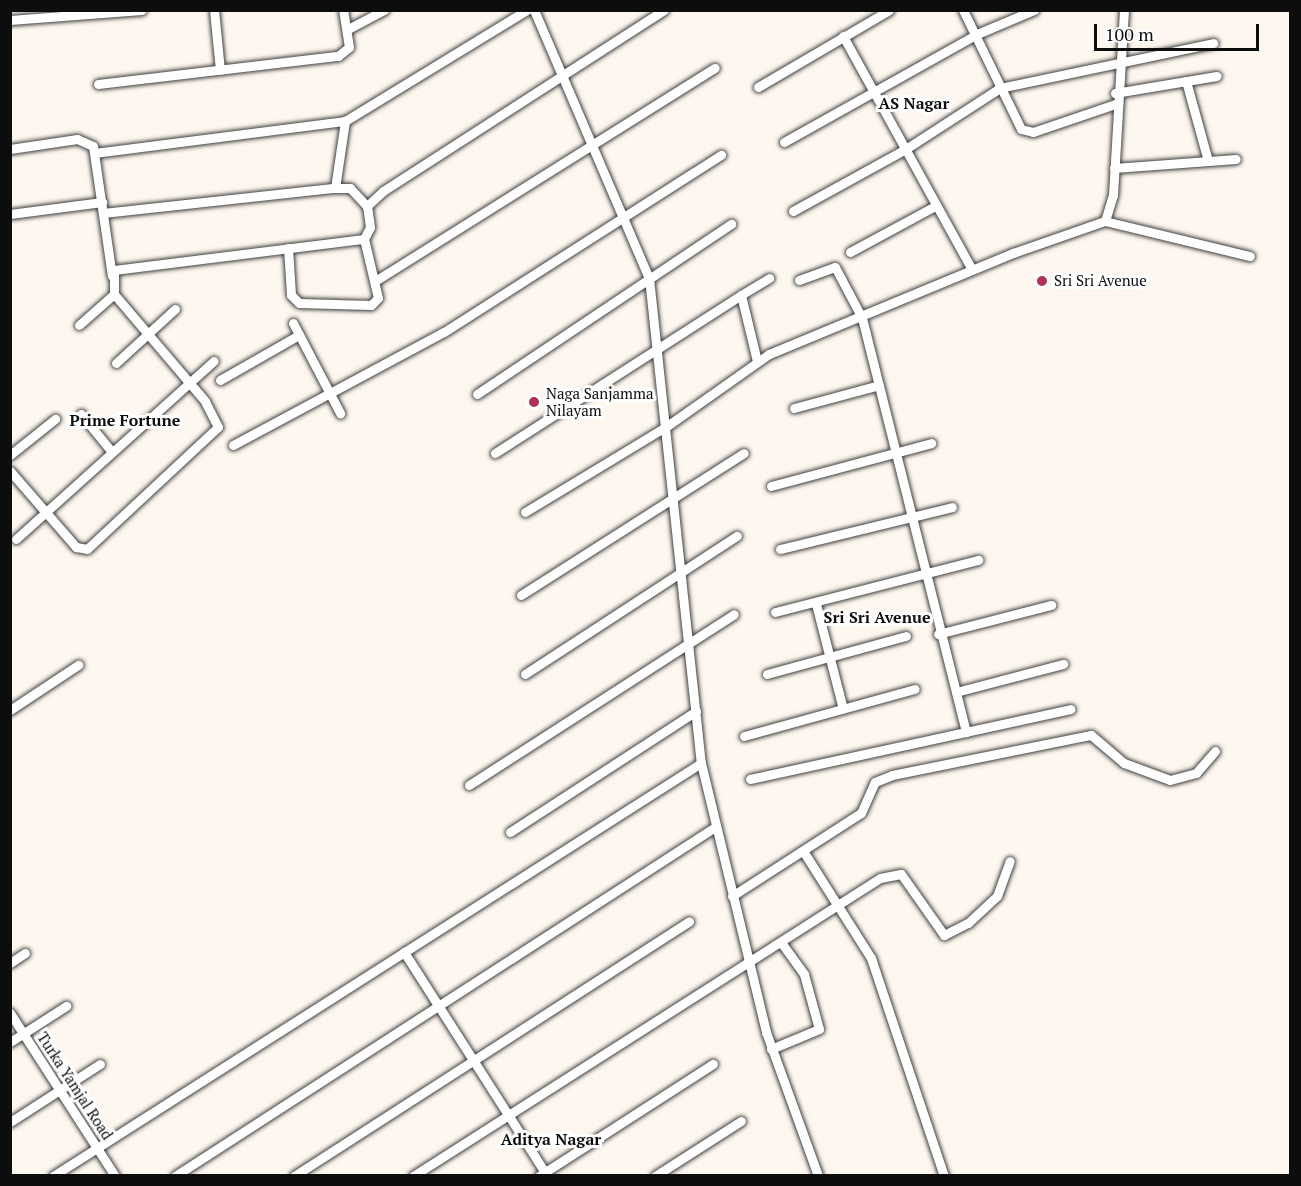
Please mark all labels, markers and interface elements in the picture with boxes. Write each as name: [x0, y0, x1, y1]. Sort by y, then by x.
scale bar: [1097, 12, 1262, 50]
text: 100 m: [1105, 22, 1154, 46]
district label: AS Nagar: [879, 93, 949, 113]
place label: Sri Sri Avenue: [1054, 272, 1147, 290]
marker: Sri Sri Avenue: [1035, 274, 1049, 288]
place label: Naga Sanjamma Nilayam: [546, 384, 654, 419]
marker: Naga Sanjamma Nilayam: [527, 395, 541, 409]
district label: Prime Fortune: [70, 410, 180, 430]
district label: Sri Sri Avenue: [823, 607, 931, 627]
street label: Turka Yamjal Road: [34, 1029, 116, 1143]
district label: Aditya Nagar: [501, 1129, 601, 1149]

